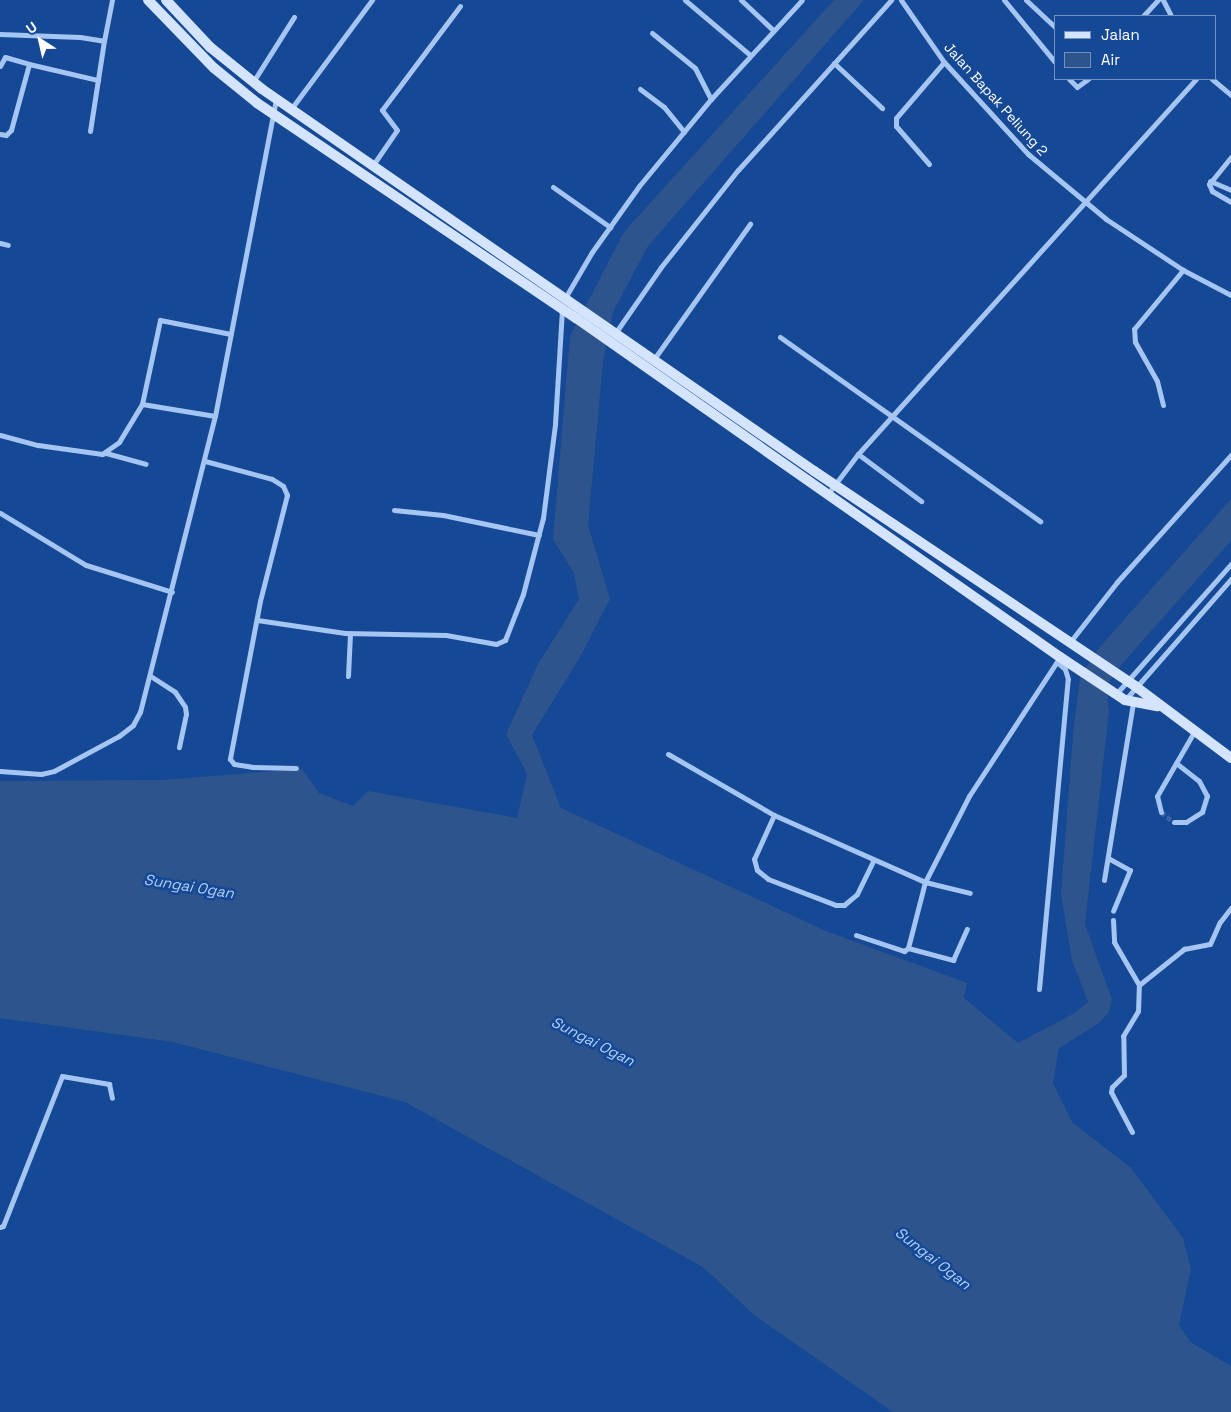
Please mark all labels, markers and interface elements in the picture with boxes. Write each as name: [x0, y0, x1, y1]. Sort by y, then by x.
north arrow: [15, 15, 65, 65]
legend: [1054, 15, 1216, 80]
text: U: [22, 18, 40, 38]
text: Jalan: [1101, 25, 1140, 44]
street label: Jalan Bapak Peliung 2: [941, 39, 1051, 159]
text: Air: [1101, 50, 1120, 69]
water label: Sungai Ogan: [143, 870, 235, 902]
water label: Sungai Ogan: [548, 1012, 638, 1070]
water label: Sungai Ogan: [892, 1223, 974, 1293]

